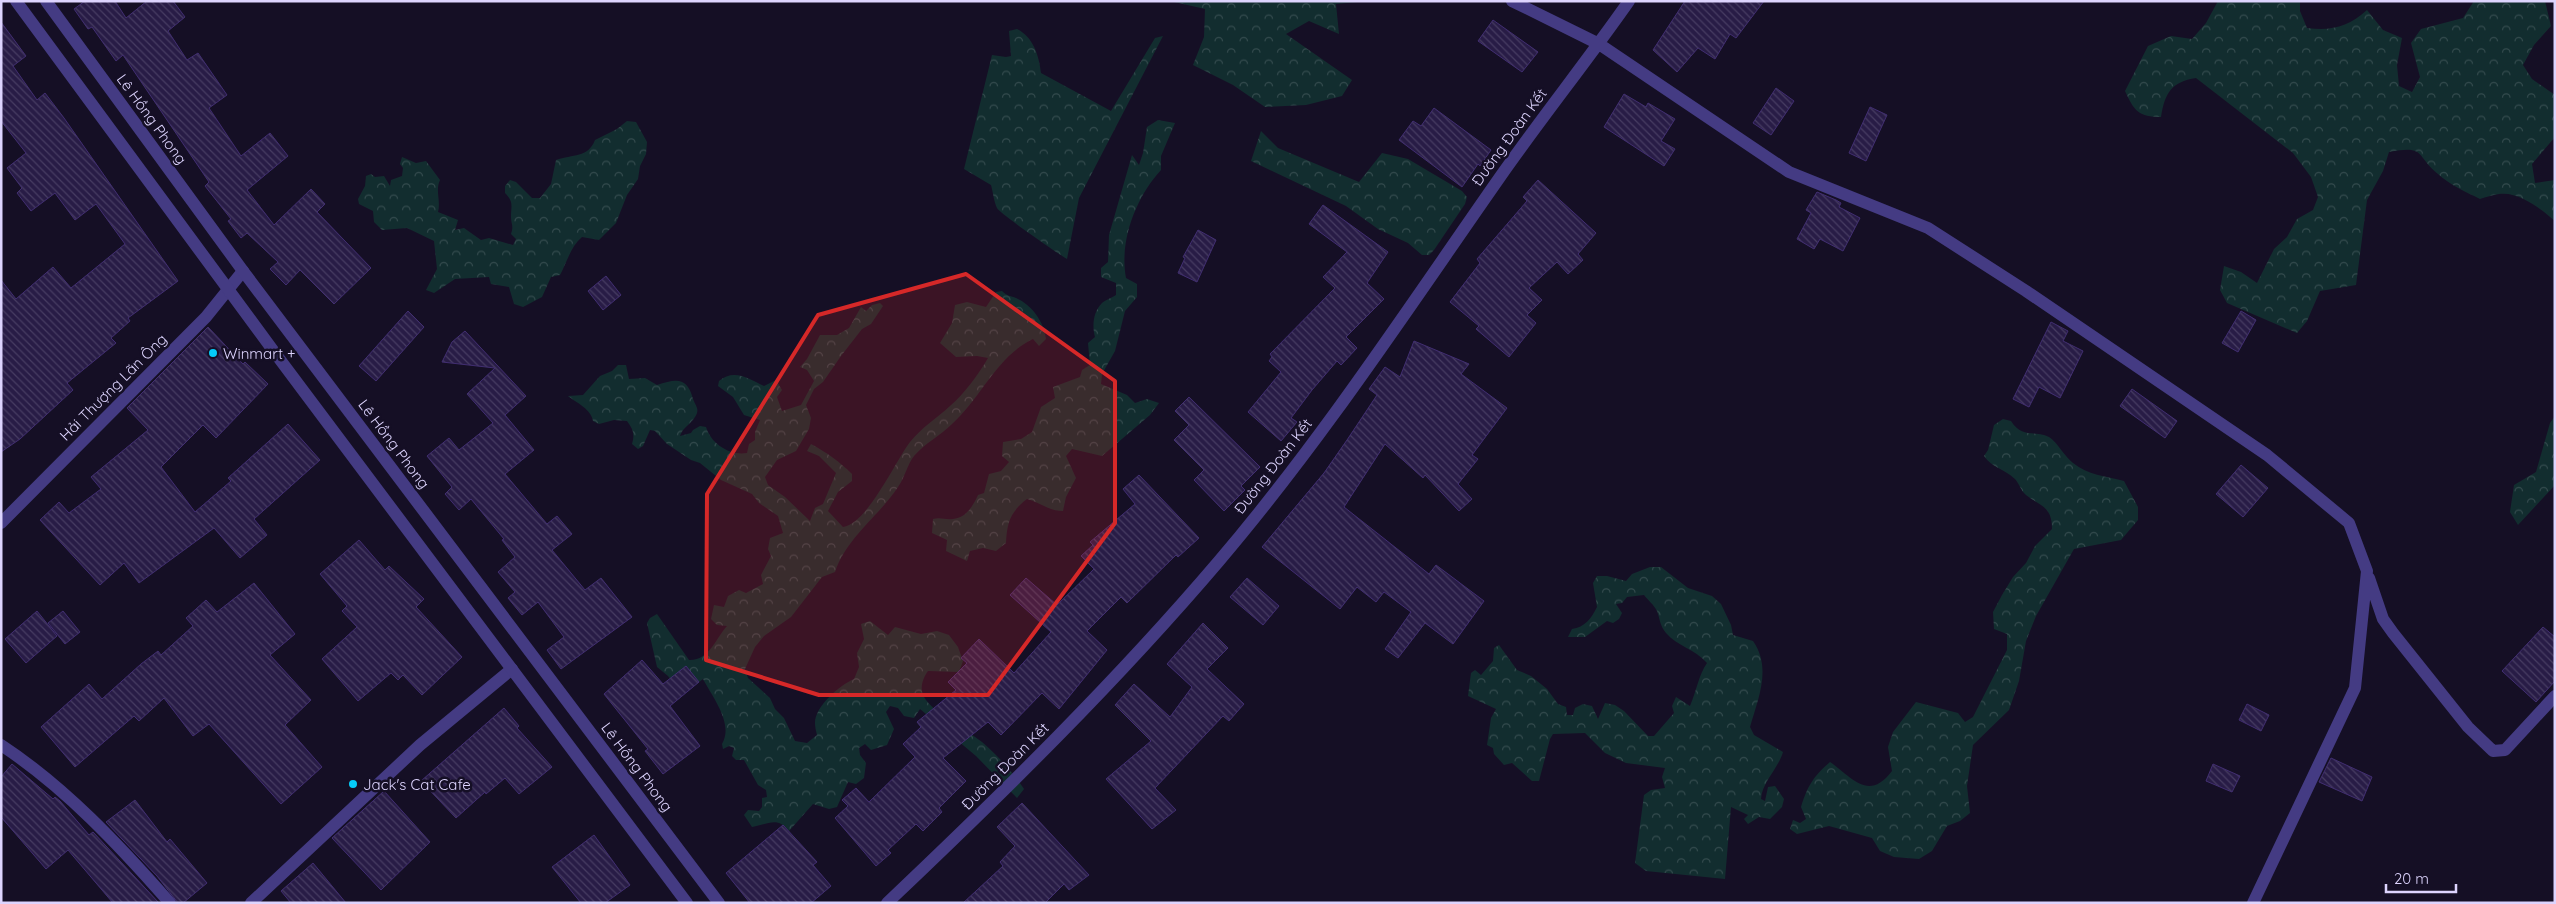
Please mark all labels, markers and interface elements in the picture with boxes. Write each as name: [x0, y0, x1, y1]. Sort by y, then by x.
street label: Lê Hồng Phong: [113, 70, 191, 168]
street label: Đường Đoàn Kết: [1467, 85, 1551, 189]
street label: Hải Thượng Lãn Ông: [55, 329, 171, 445]
place label: Winmart +: [223, 344, 296, 363]
marker: Winmart +: [207, 347, 219, 359]
street label: Lê Hồng Phong: [354, 396, 434, 492]
street label: Đường Đoàn Kết: [1230, 415, 1316, 517]
street label: Đường Đoàn Kết: [957, 718, 1053, 814]
street label: Lê Hồng Phong: [597, 719, 677, 815]
place label: Jack's Cat Cafe: [363, 775, 471, 794]
marker: Jack's Cat Cafe: [347, 778, 359, 790]
scale bar: [2386, 862, 2456, 894]
text: 20 m: [2394, 869, 2429, 888]

